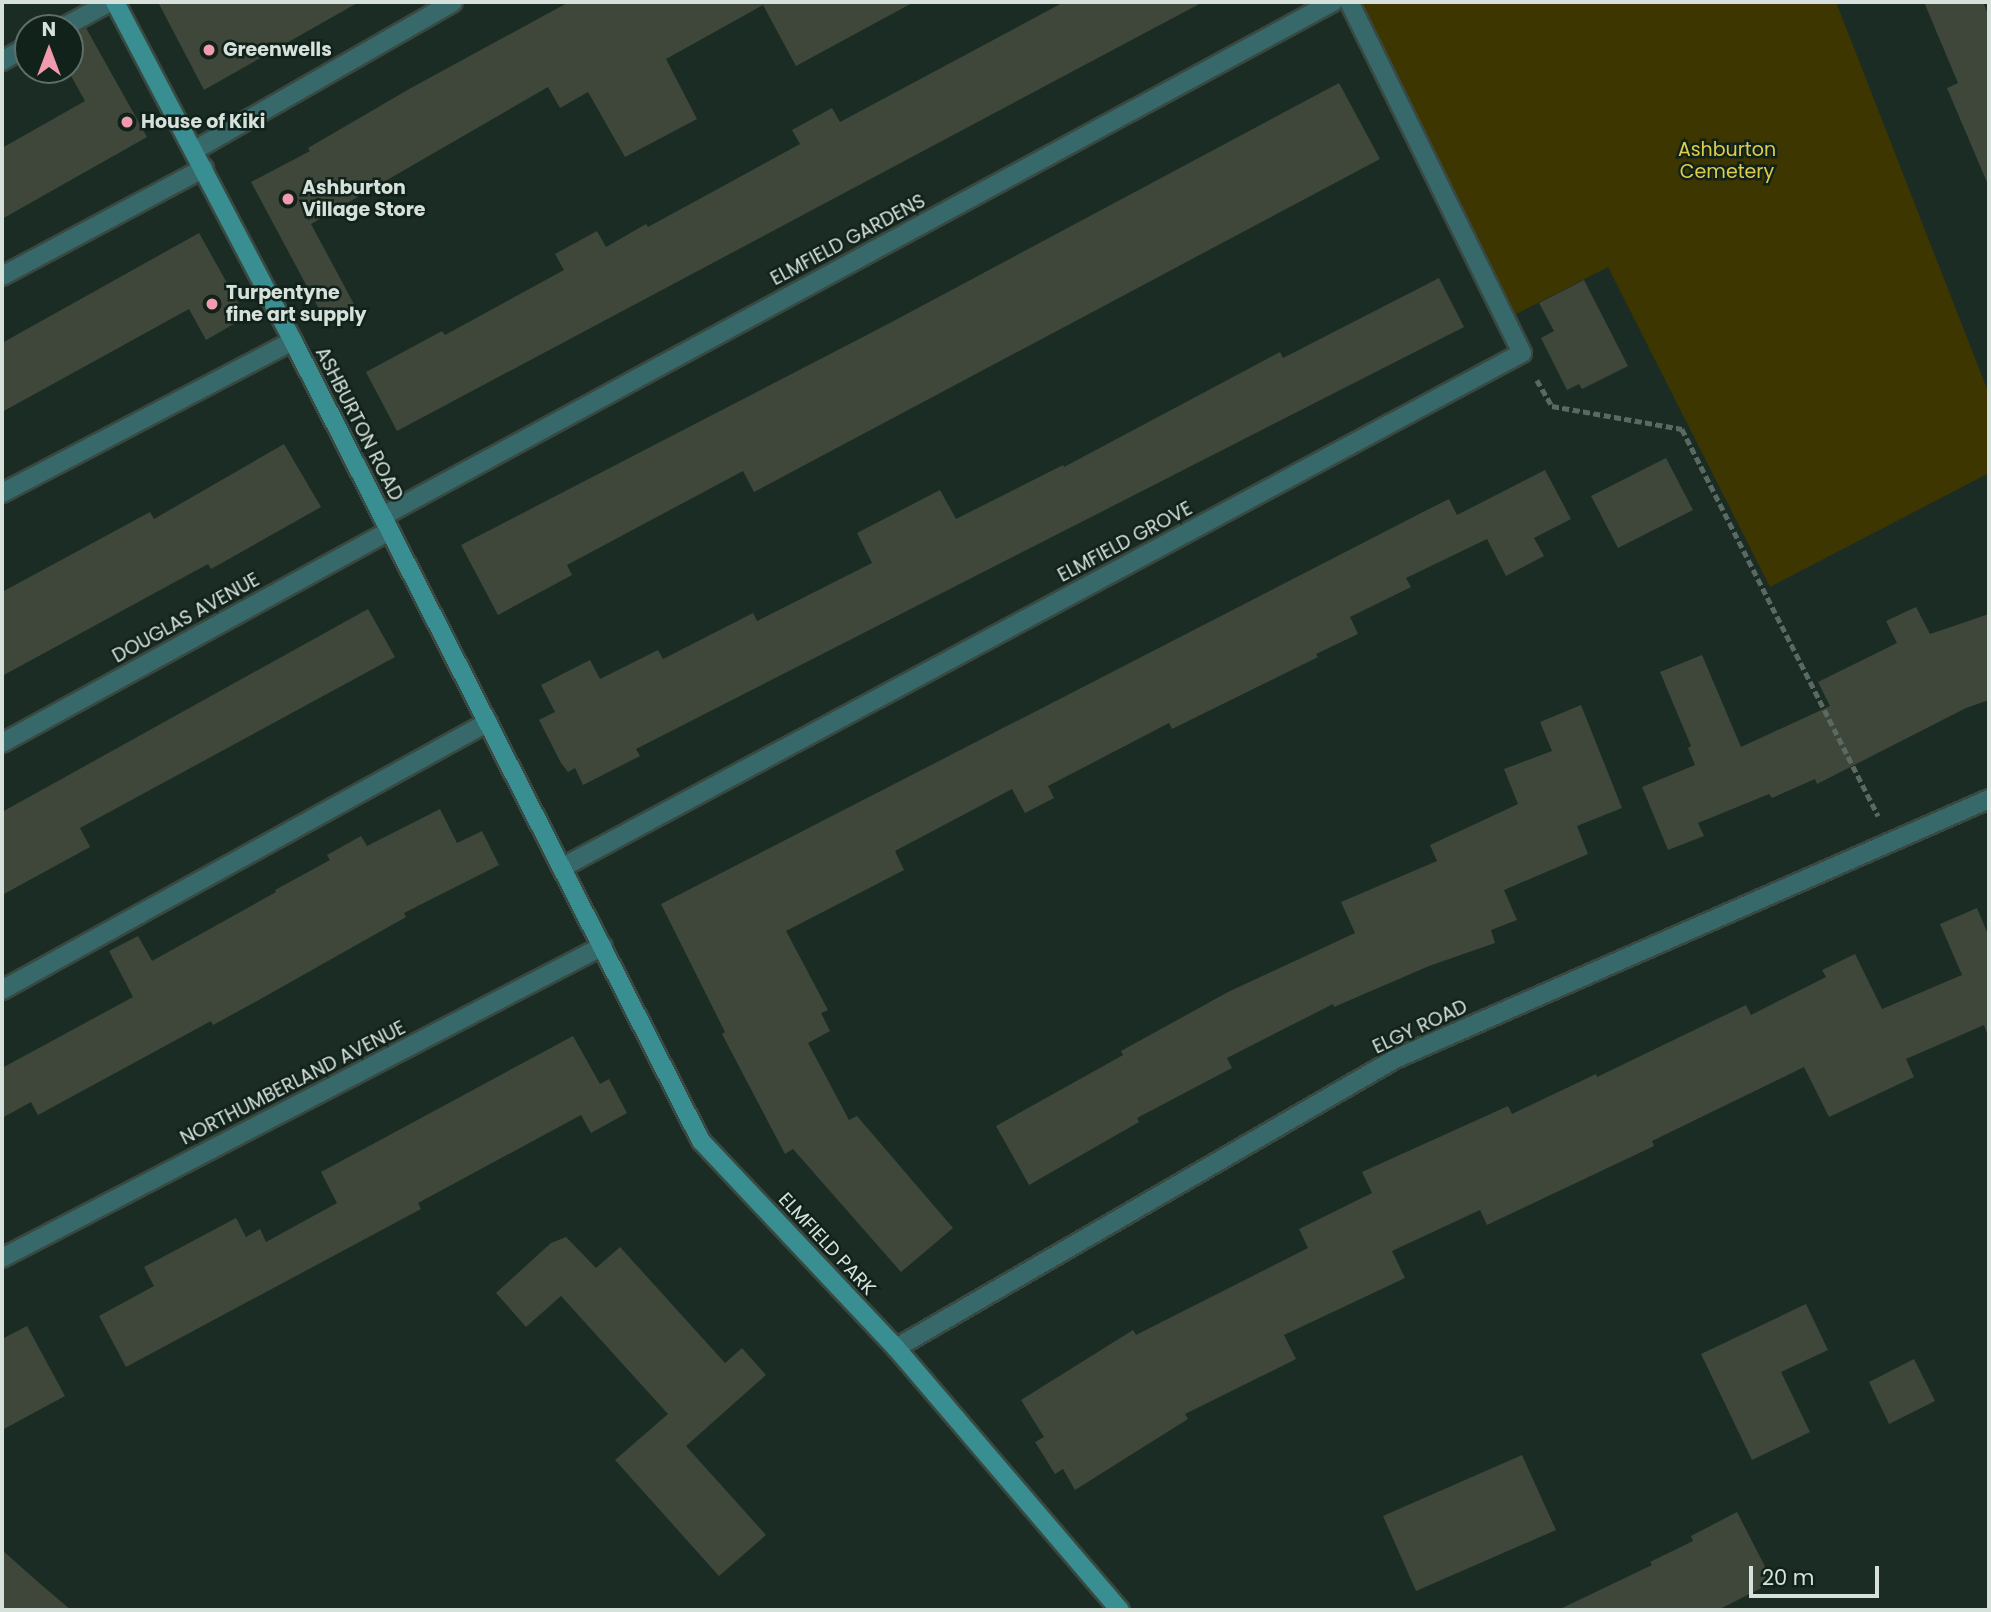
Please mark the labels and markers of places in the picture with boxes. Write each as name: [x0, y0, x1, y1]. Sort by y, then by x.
place label: Greenwells: [223, 39, 332, 61]
marker: Greenwells: [201, 42, 217, 58]
place label: House of Kiki: [141, 111, 265, 133]
marker: House of Kiki: [119, 114, 135, 130]
place label: Ashburton Village Store: [302, 177, 426, 221]
marker: Ashburton Village Store: [280, 191, 296, 207]
place label: Turpentyne fine art supply: [226, 282, 367, 326]
marker: Turpentyne fine art supply: [204, 296, 220, 312]

